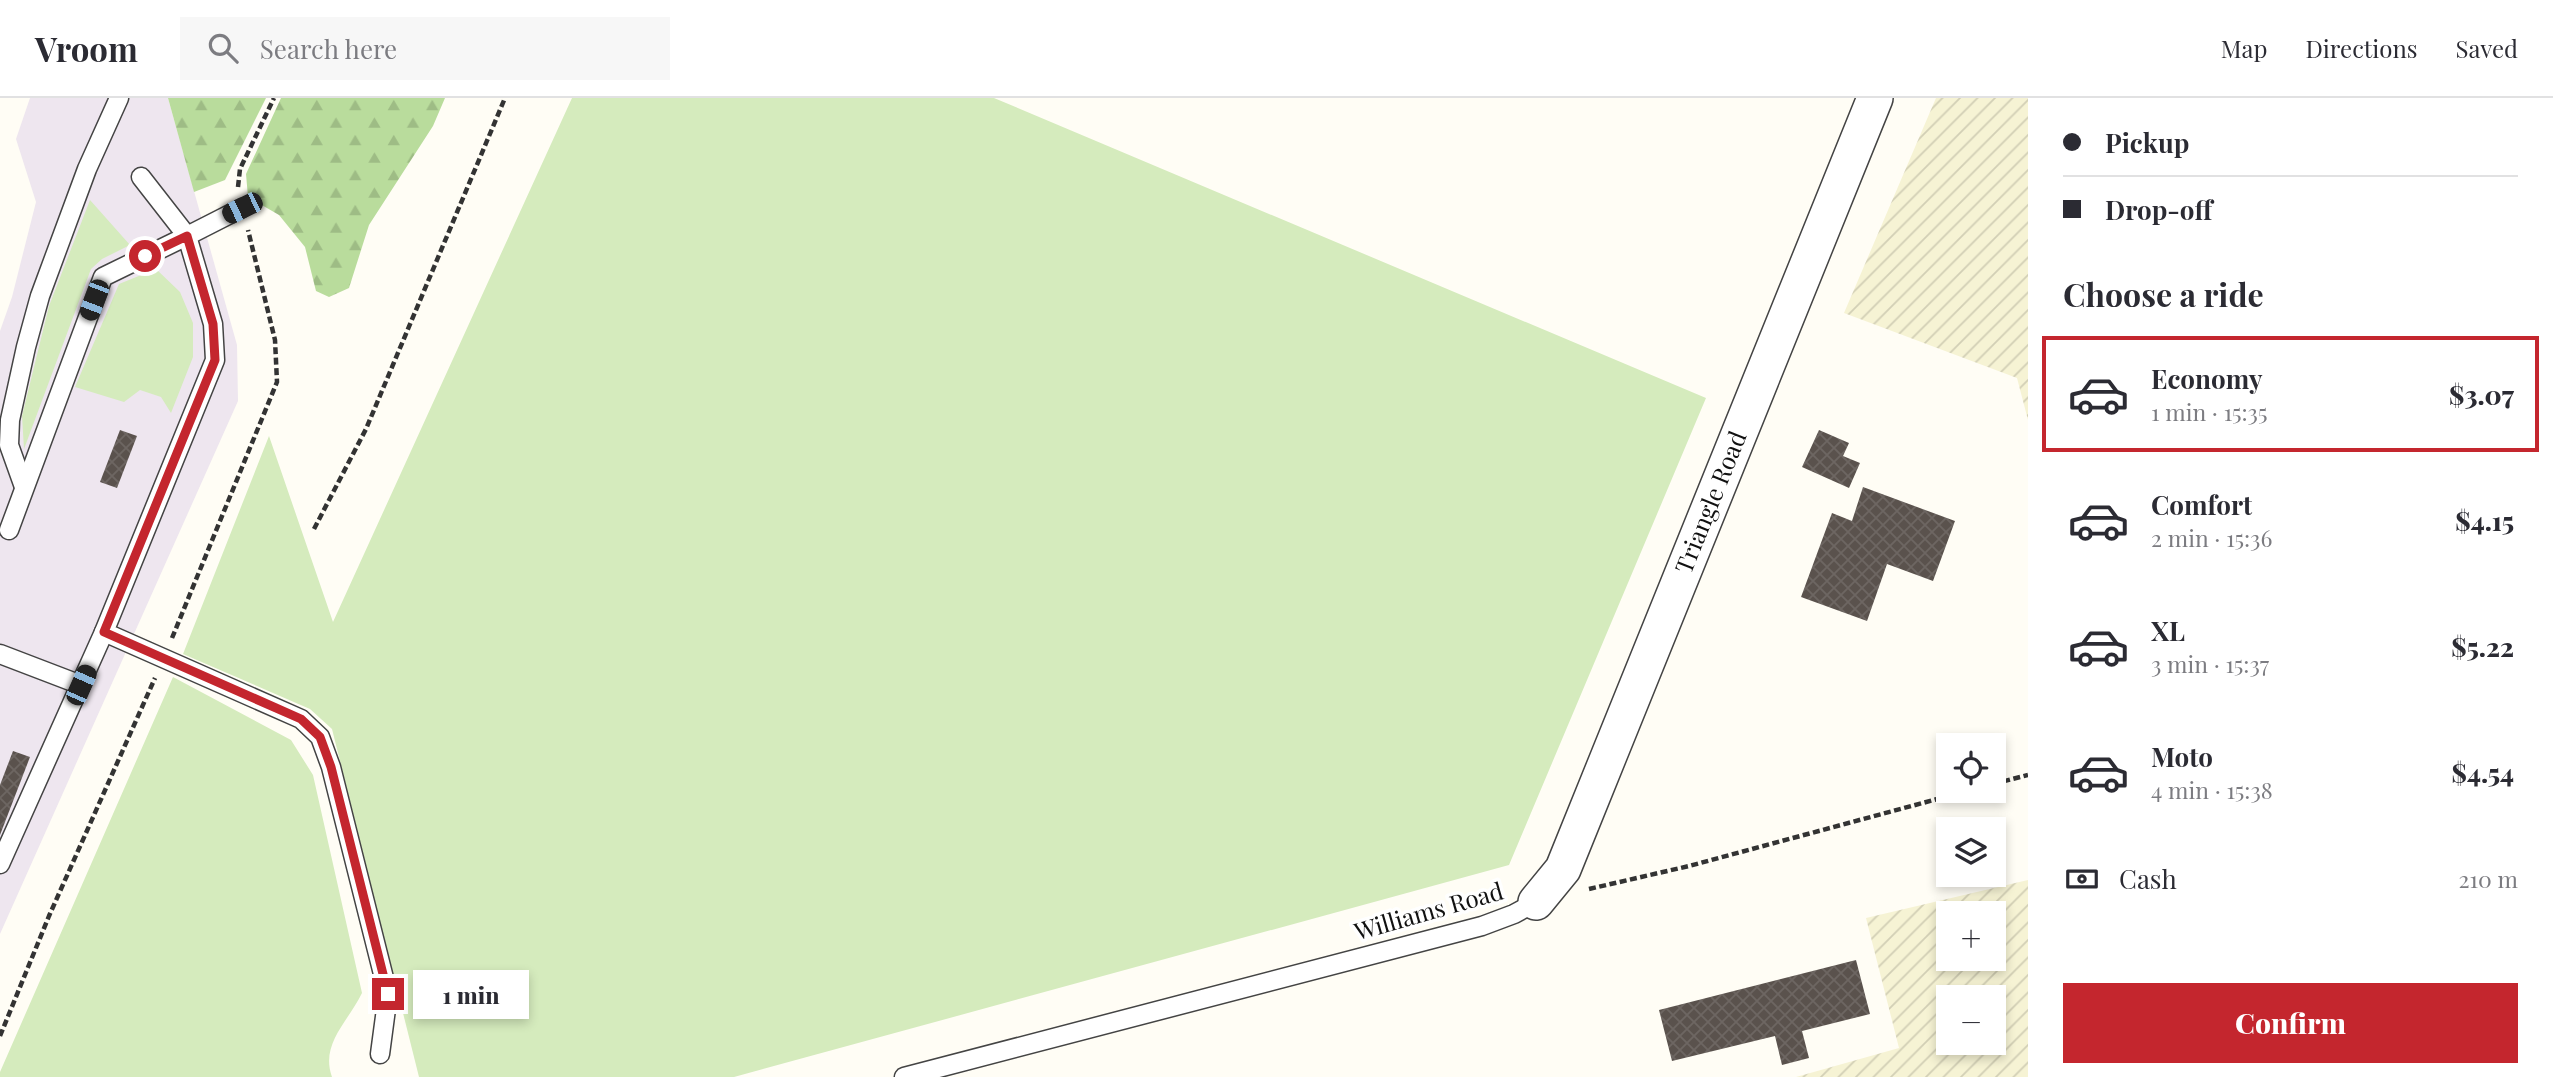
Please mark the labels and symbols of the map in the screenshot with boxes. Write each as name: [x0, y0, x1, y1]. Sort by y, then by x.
car: [219, 189, 266, 227]
route start: [129, 240, 161, 272]
car: [77, 277, 112, 323]
street label: Triangle Road: [1666, 426, 1753, 578]
car: [63, 662, 100, 708]
street label: Williams Road: [1349, 874, 1507, 947]
callout: 1 min: [412, 970, 528, 1018]
route end: [372, 978, 404, 1010]

